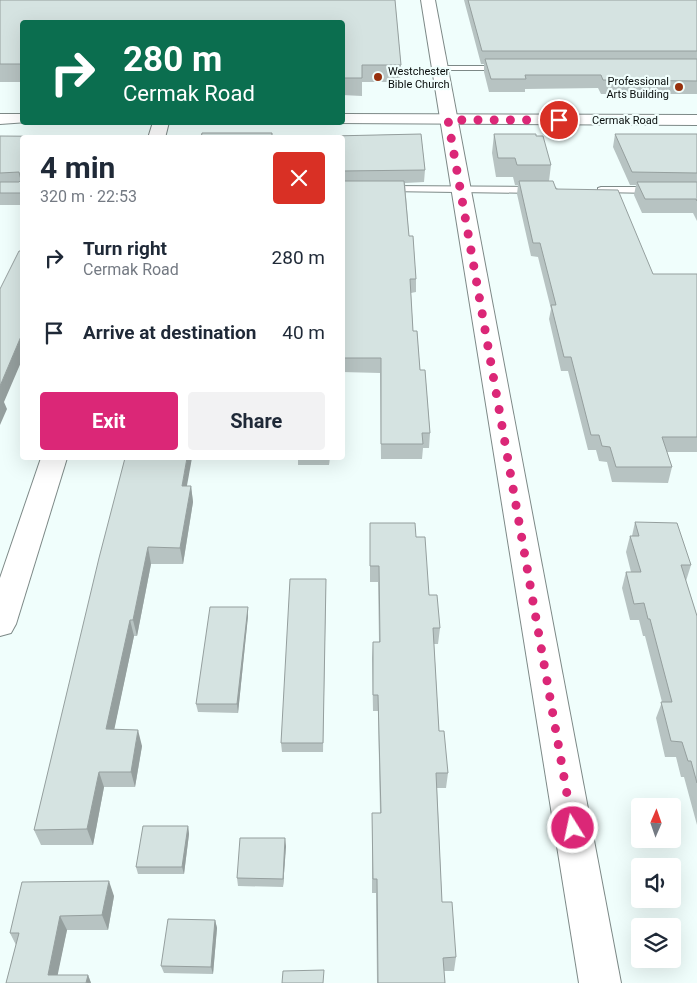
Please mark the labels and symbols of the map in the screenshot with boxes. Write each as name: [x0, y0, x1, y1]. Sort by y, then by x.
place label: Westchester Bible Church: [388, 65, 450, 91]
marker: Westchester Bible Church: [372, 71, 384, 83]
place label: Professional Arts Building: [606, 75, 669, 101]
marker: Professional Arts Building: [673, 81, 685, 93]
pin: [538, 99, 580, 141]
street label: Cermak Road: [592, 114, 658, 127]
north arrow: [631, 798, 681, 848]
position arrow: [546, 801, 598, 853]

